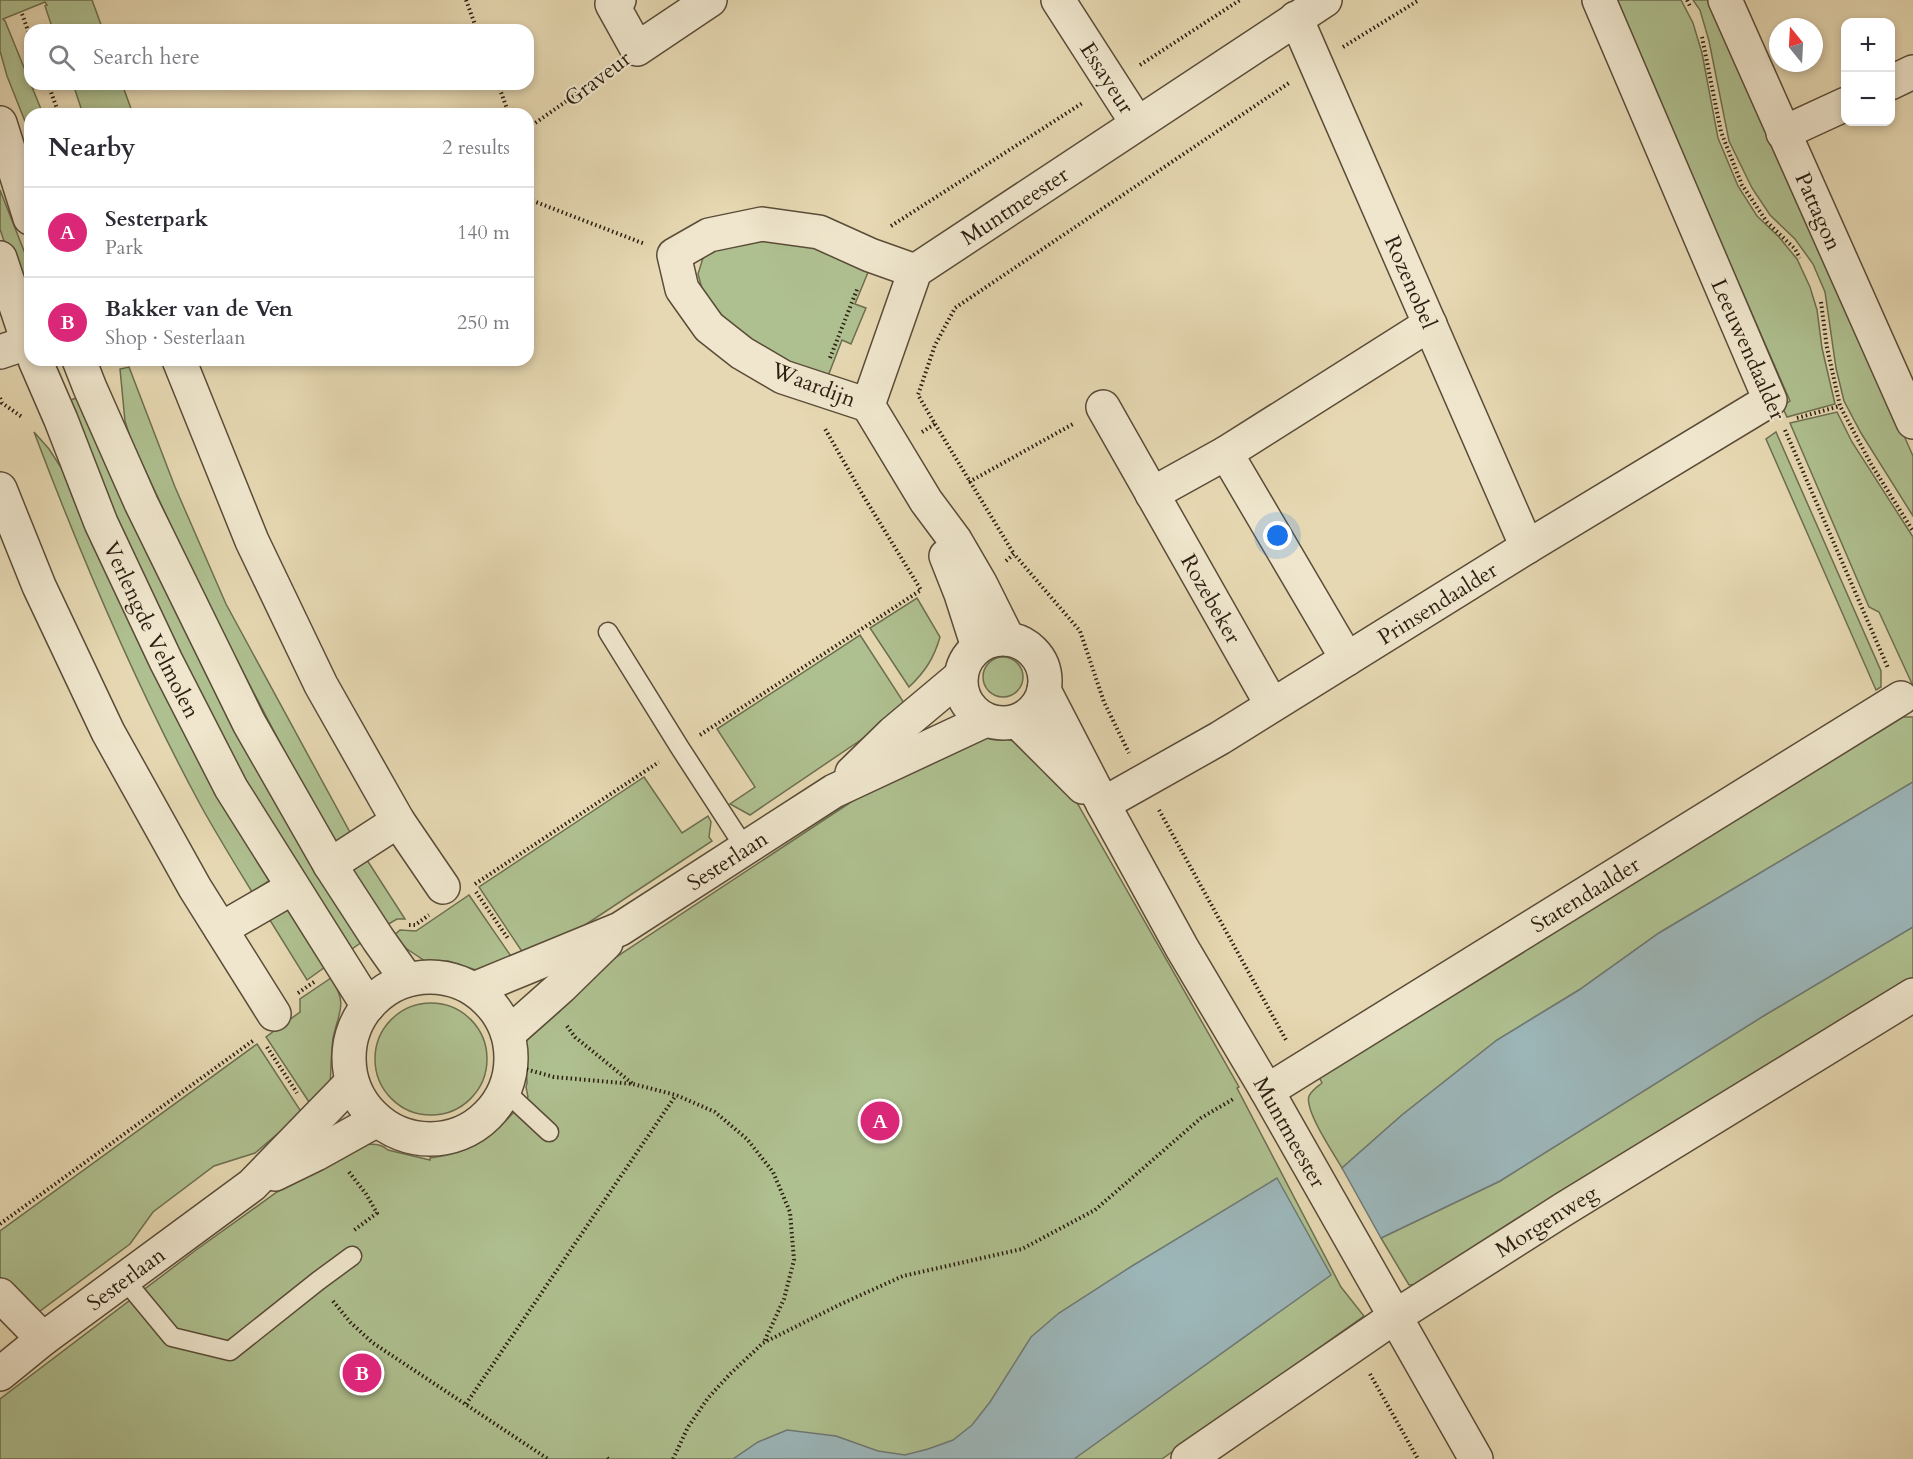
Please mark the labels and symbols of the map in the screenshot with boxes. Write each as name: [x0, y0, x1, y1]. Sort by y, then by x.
north arrow: [1769, 18, 1823, 72]
street label: Essayeur: [1073, 36, 1142, 120]
street label: Graveur: [558, 43, 638, 114]
street label: Muntmeester: [955, 159, 1075, 253]
street label: Pattagon: [1788, 168, 1849, 256]
street label: Rozenobel: [1377, 231, 1444, 334]
street label: Leeuwendaalder: [1704, 274, 1793, 426]
street label: Waardijn: [766, 355, 861, 415]
your location: [1263, 521, 1292, 550]
street label: Verlengde Velmolen: [96, 537, 207, 724]
street label: Rozebeker: [1173, 549, 1249, 650]
street label: Prinsendaalder: [1372, 555, 1504, 652]
street label: Sesterlaan: [681, 824, 774, 898]
street label: Statendaalder: [1525, 849, 1646, 940]
street label: Muntmeester: [1246, 1071, 1333, 1194]
pin: A: [860, 1098, 900, 1144]
street label: Morgenweg: [1490, 1178, 1604, 1265]
street label: Sesterlaan: [81, 1240, 172, 1318]
pin: B: [342, 1350, 382, 1396]

